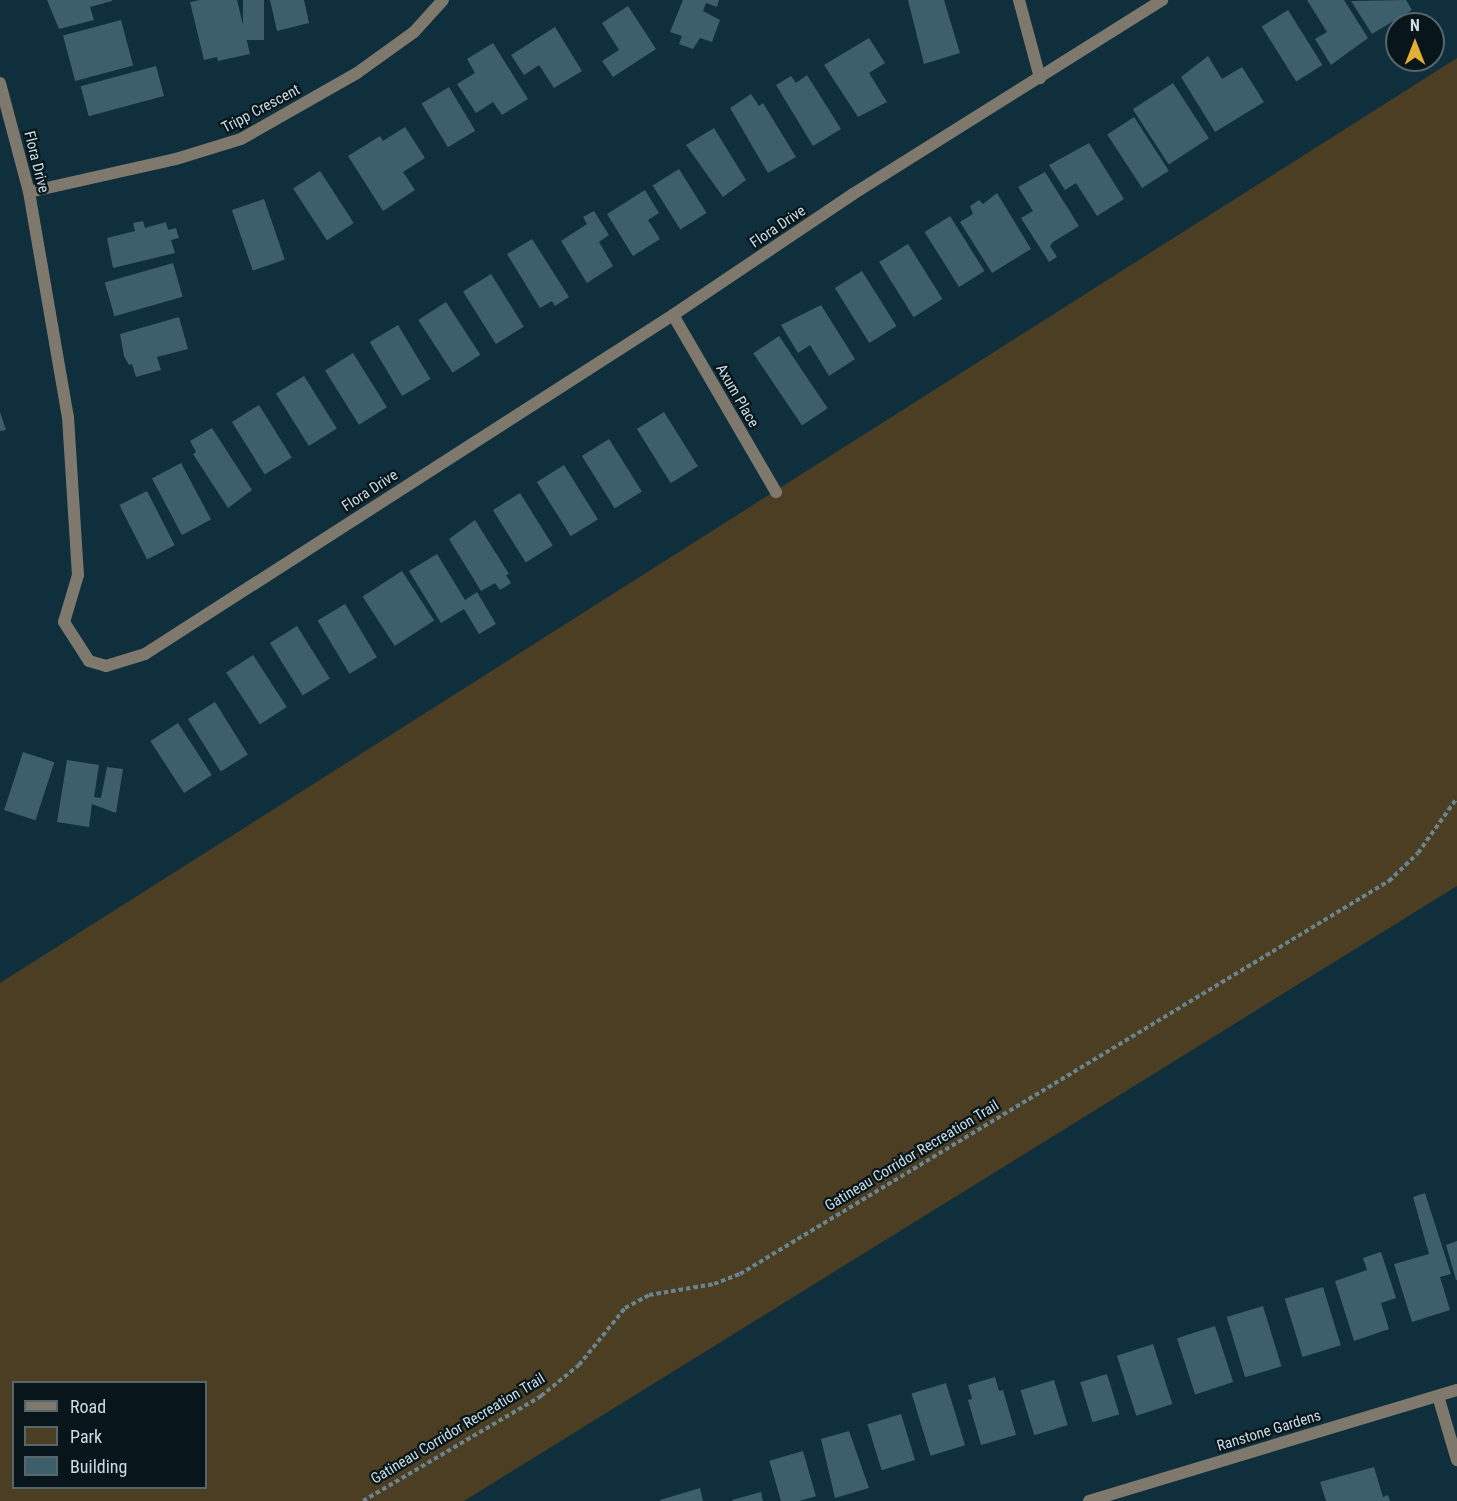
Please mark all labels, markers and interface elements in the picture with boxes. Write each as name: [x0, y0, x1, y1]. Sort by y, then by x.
north arrow: [1385, 12, 1445, 72]
text: N: [1410, 16, 1420, 35]
street label: Tripp Crescent: [219, 81, 303, 137]
street label: Flora Drive: [20, 129, 52, 195]
street label: Flora Drive: [747, 202, 809, 252]
street label: Axum Place: [712, 361, 762, 431]
street label: Flora Drive: [339, 466, 401, 516]
street label: Gatineau Corridor Recreation Trail: [822, 1097, 1002, 1215]
street label: Gatineau Corridor Recreation Trail: [368, 1370, 548, 1488]
legend: [12, 1381, 207, 1489]
text: Road: [70, 1396, 106, 1417]
street label: Ranstone Gardens: [1215, 1407, 1323, 1455]
text: Park: [70, 1426, 102, 1447]
text: Building: [70, 1456, 127, 1477]

